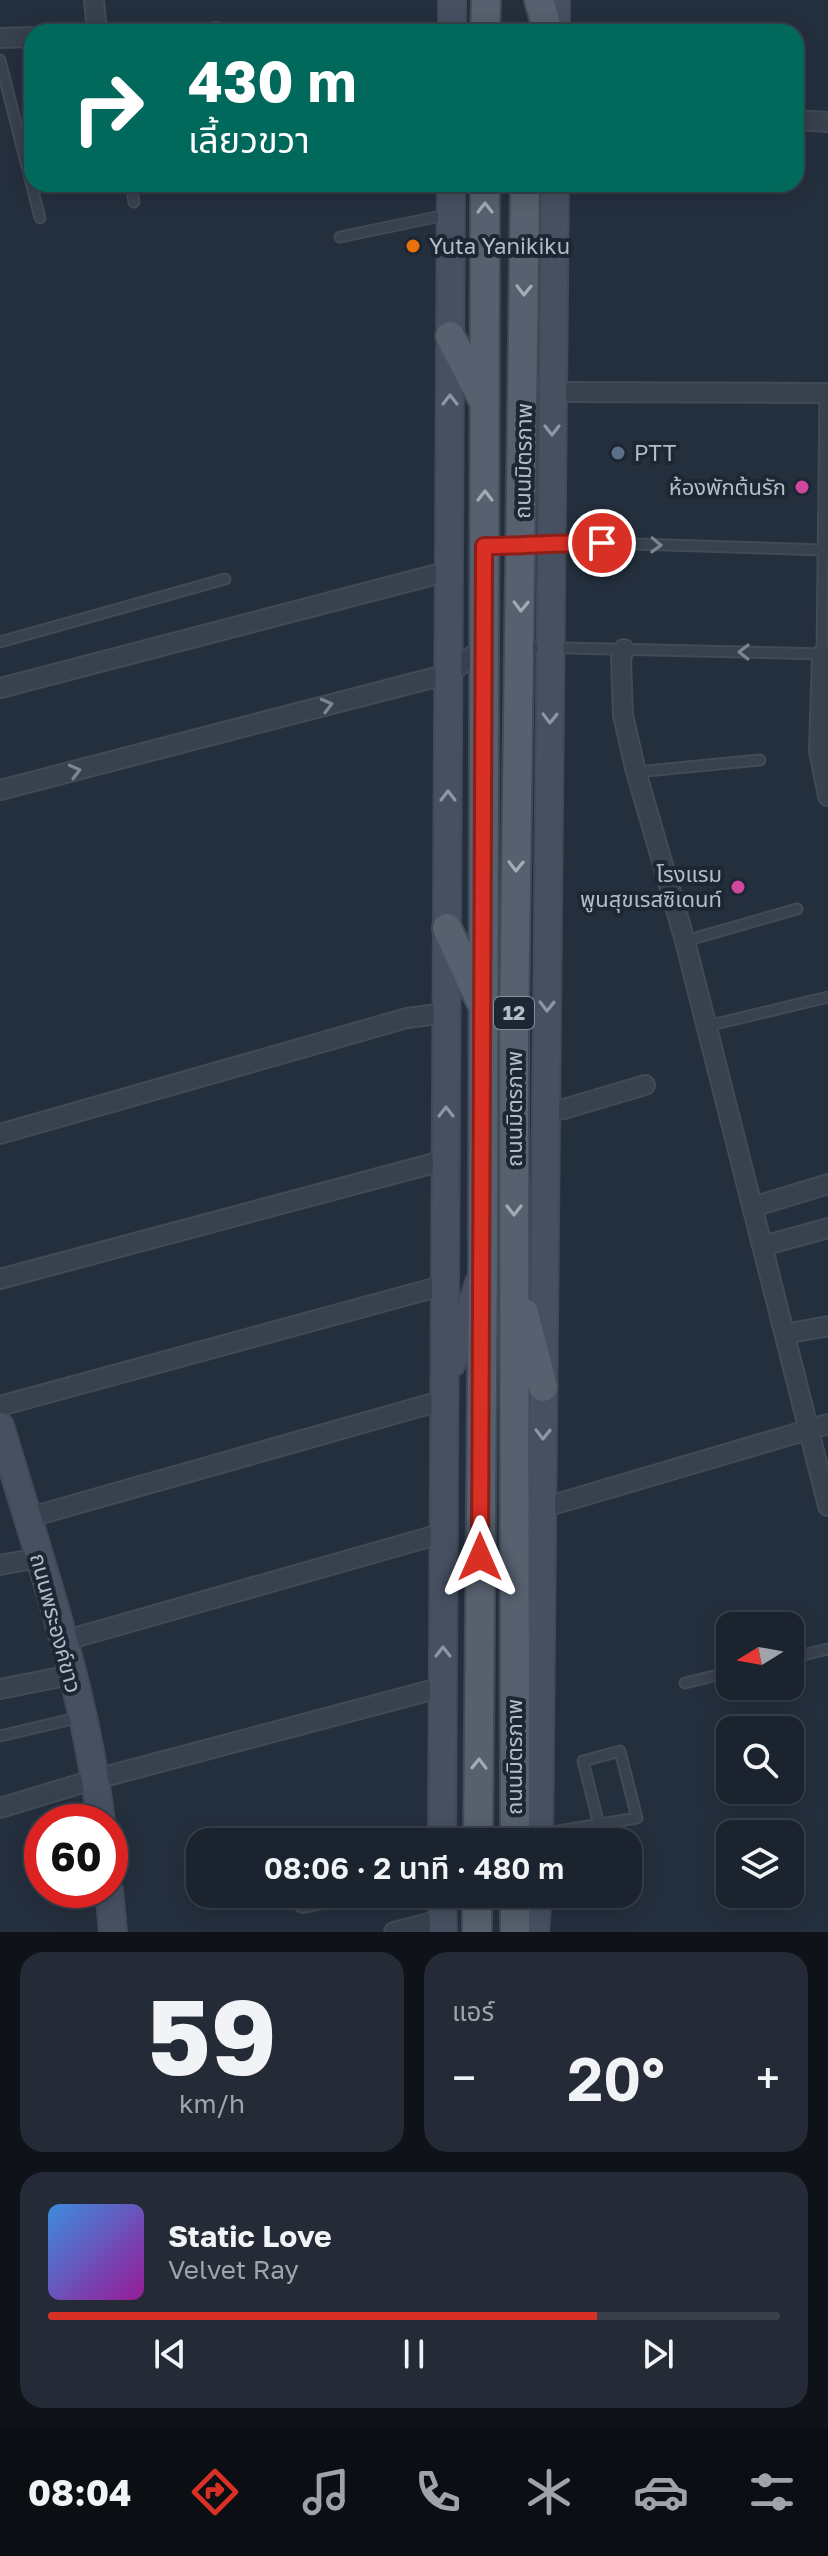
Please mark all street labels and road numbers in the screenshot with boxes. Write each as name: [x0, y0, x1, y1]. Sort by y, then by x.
street label: ถนนมิตรภาพ: [508, 403, 537, 519]
road number: 12: [494, 997, 534, 1029]
street label: ถนนมิตรภาพ: [500, 1051, 527, 1167]
street label: ถนนพระองค์ขาว: [25, 1550, 88, 1696]
street label: ถนนมิตรภาพ: [500, 1699, 527, 1815]

